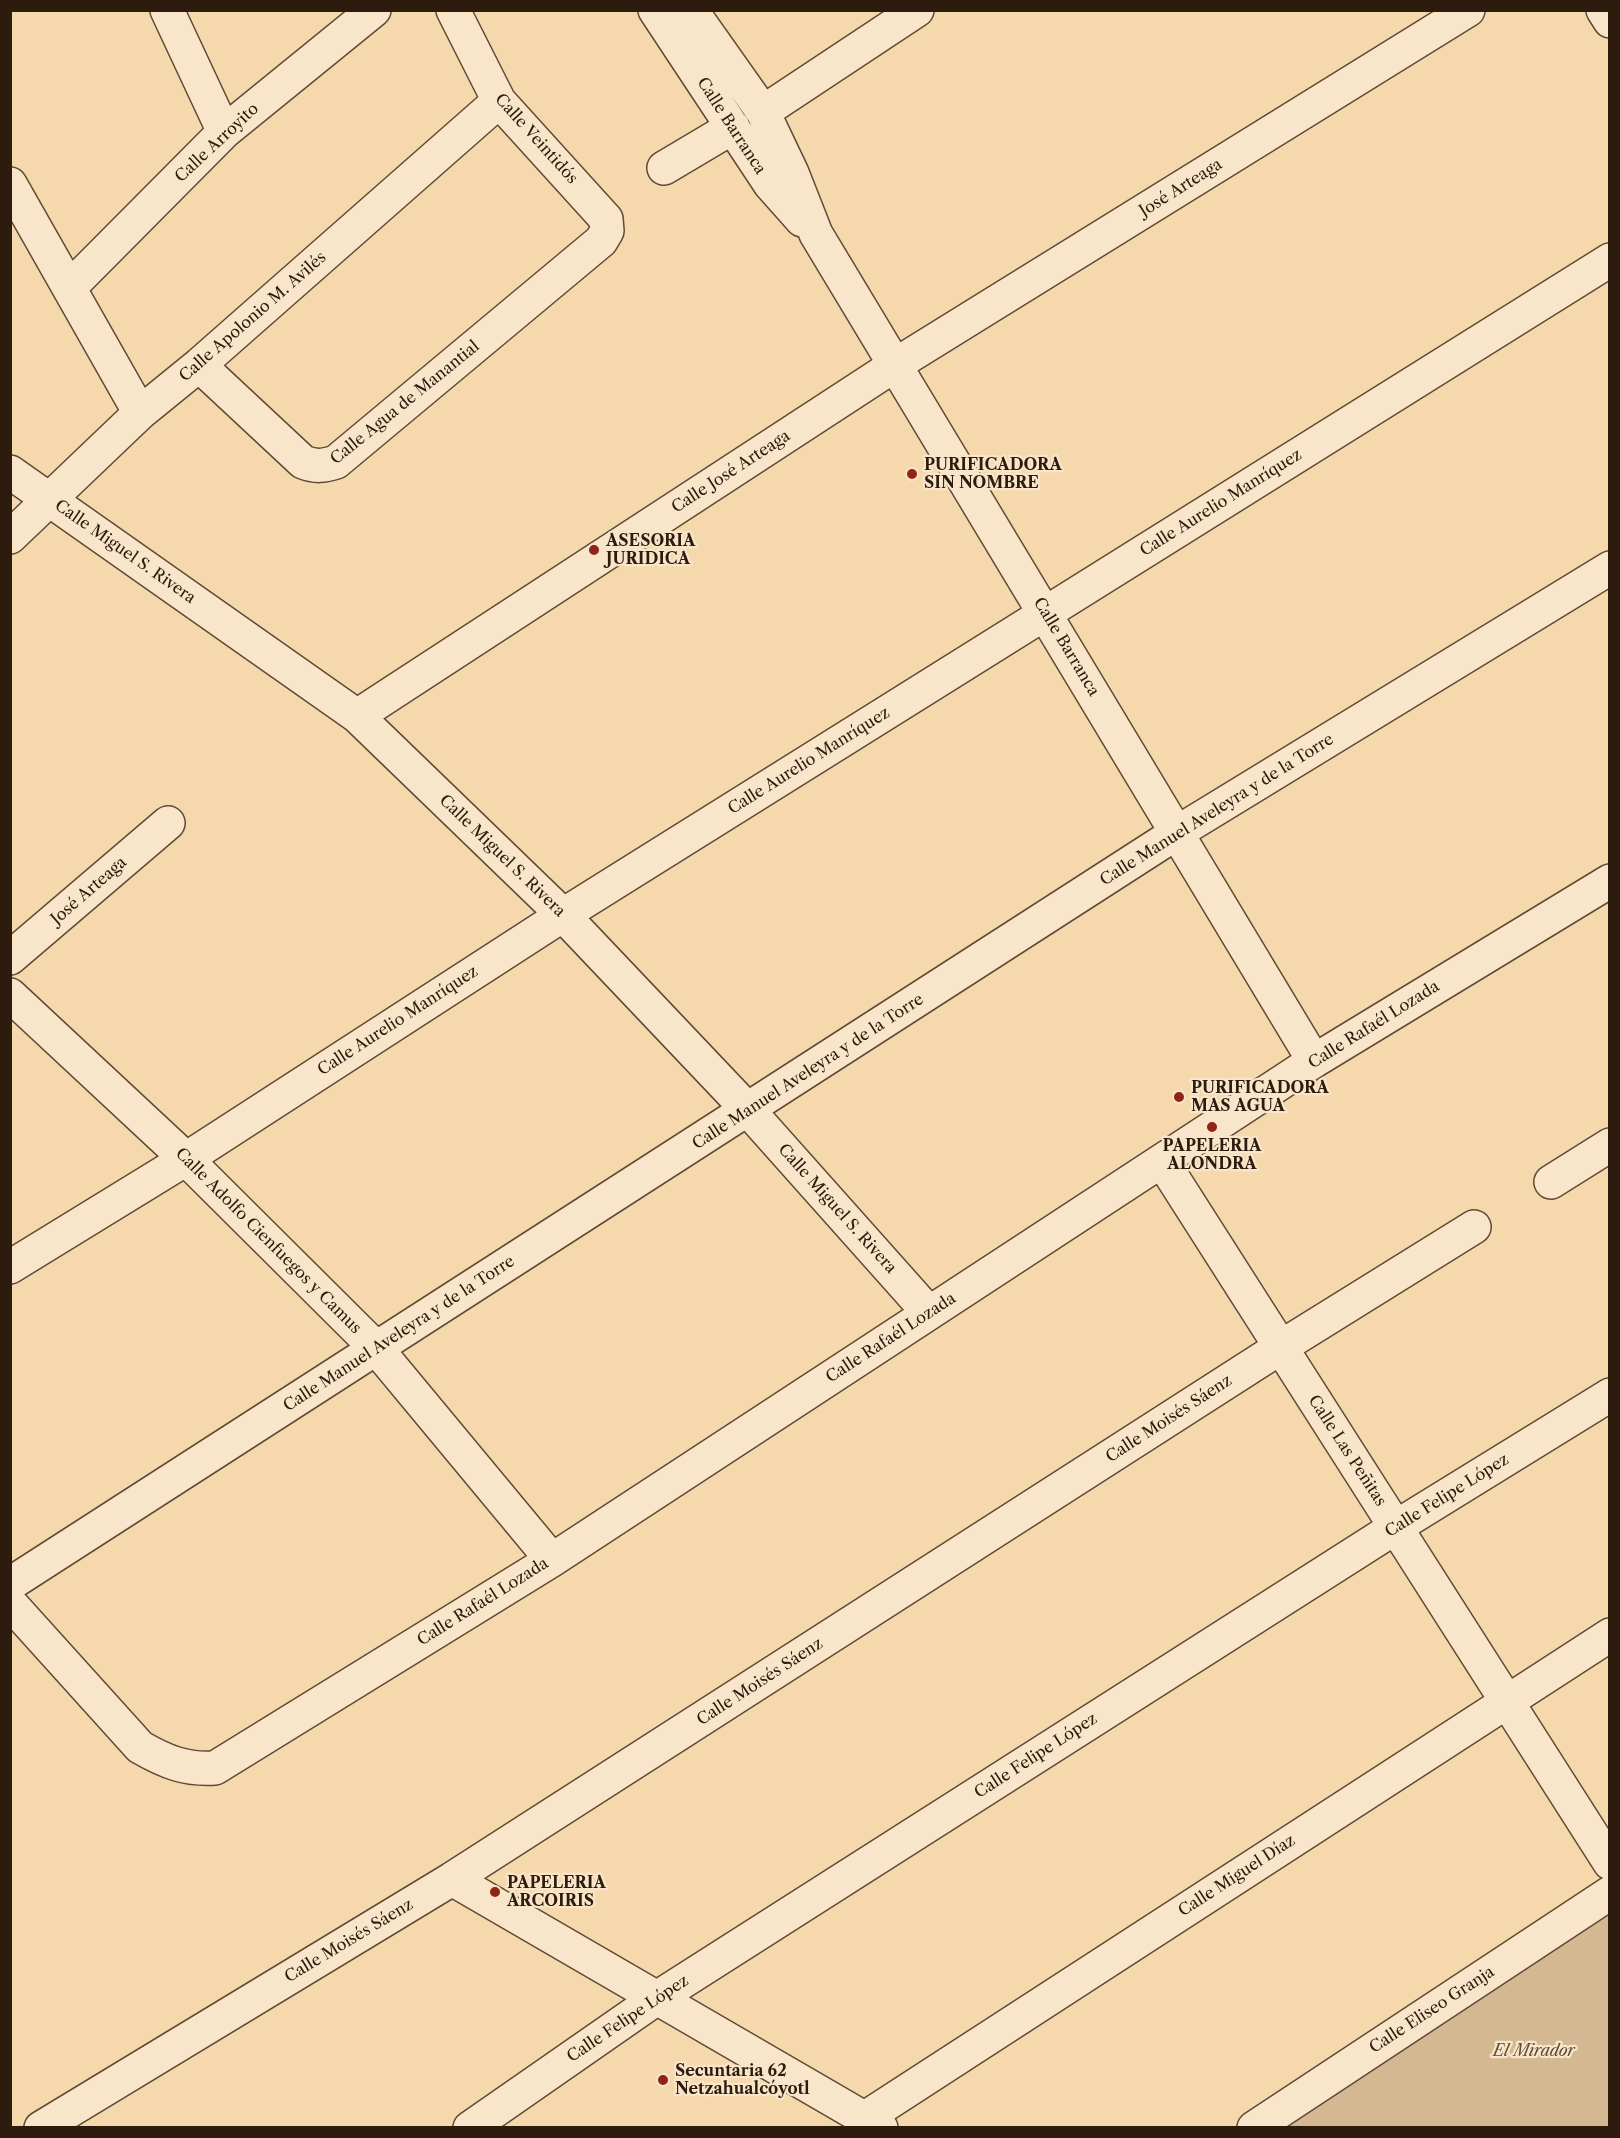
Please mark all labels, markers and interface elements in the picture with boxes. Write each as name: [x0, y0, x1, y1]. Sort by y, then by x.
street label: Calle Barranca: [692, 74, 770, 178]
street label: Calle Veintidós: [491, 90, 581, 188]
street label: Calle Arroyito: [171, 99, 263, 187]
street label: José Arteaga: [1136, 155, 1226, 221]
street label: Calle Apolonio M. Avilés: [176, 248, 330, 386]
street label: Calle Agua de Manantial: [327, 337, 483, 469]
street label: Calle José Arteaga: [668, 427, 794, 517]
street label: Calle Aurelio Manríquez: [1137, 445, 1305, 561]
place label: PURIFICADORA SIN NOMBRE: [924, 455, 1062, 493]
marker: PURIFICADORA SIN NOMBRE: [905, 467, 919, 481]
street label: Calle Miguel S. Rivera: [51, 496, 199, 608]
place label: ASESORIA JURIDICA: [606, 531, 695, 569]
marker: ASESORIA JURIDICA: [587, 543, 601, 557]
street label: Calle Barranca: [1029, 594, 1103, 700]
street label: Calle Aurelio Manríquez: [725, 703, 893, 819]
street label: Calle Manuel Aveleyra y de la Torre: [1097, 730, 1337, 890]
street label: Calle Miguel S. Rivera: [435, 791, 569, 921]
street label: José Arteaga: [47, 853, 131, 929]
street label: Calle Aurelio Manríquez: [314, 962, 482, 1080]
street label: Calle Rafaél Lozada: [1305, 977, 1443, 1073]
street label: Calle Manuel Aveleyra y de la Torre: [689, 990, 927, 1154]
place label: PURIFICADORA MAS AGUA: [1191, 1078, 1329, 1116]
marker: PURIFICADORA MAS AGUA: [1172, 1090, 1186, 1104]
marker: PAPELERIA ALONDRA: [1205, 1120, 1219, 1134]
place label: PAPELERIA ALONDRA: [1163, 1136, 1261, 1174]
street label: Calle Miguel S. Rivera: [774, 1140, 900, 1278]
street label: Calle Adolfo Cienfuegos y Camus: [171, 1144, 365, 1338]
street label: Calle Manuel Aveleyra y de la Torre: [280, 1252, 518, 1416]
street label: Calle Rafaél Lozada: [822, 1289, 960, 1387]
street label: Calle Moisés Sáenz: [1102, 1371, 1236, 1467]
street label: Calle Las Peñitas: [1304, 1392, 1390, 1510]
street label: Calle Felipe López: [1382, 1450, 1512, 1542]
street label: Calle Rafaél Lozada: [414, 1554, 552, 1650]
street label: Calle Moisés Sáenz: [693, 1634, 827, 1730]
street label: Calle Felipe López: [971, 1709, 1101, 1803]
street label: Calle Miguel Díaz: [1175, 1831, 1299, 1921]
place label: PAPELERIA ARCOIRIS: [507, 1873, 606, 1911]
marker: PAPELERIA ARCOIRIS: [488, 1885, 502, 1899]
street label: Calle Moisés Sáenz: [281, 1895, 417, 1987]
street label: Calle Eliseo Granja: [1366, 1962, 1498, 2058]
street label: Calle Felipe López: [564, 1971, 692, 2067]
park label: El Mirador: [1493, 2041, 1575, 2061]
place label: Secuntaria 62 Netzahualcóyotl: [675, 2061, 810, 2099]
marker: Secuntaria 62 Netzahualcóyotl: [656, 2073, 670, 2087]

